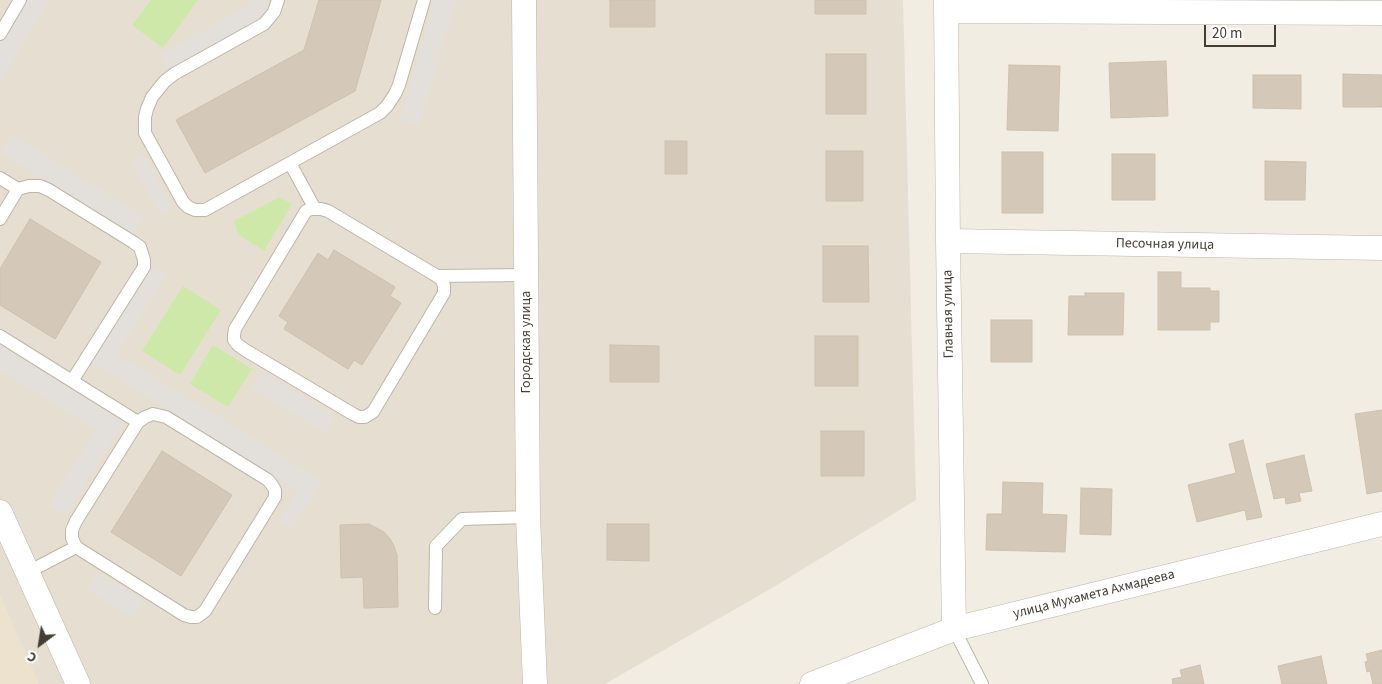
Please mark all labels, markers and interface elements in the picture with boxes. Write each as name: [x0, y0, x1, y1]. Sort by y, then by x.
scale bar: [1207, 15, 1280, 47]
text: 20 m: [1212, 23, 1242, 44]
street label: Песочная улица: [1116, 236, 1214, 254]
street label: Главная улица: [940, 270, 958, 358]
street label: Городская улица: [519, 291, 535, 393]
street label: улица Мухамета Ахмадеева: [1011, 567, 1177, 623]
north arrow: [15, 619, 65, 669]
text: С: [24, 646, 41, 668]

